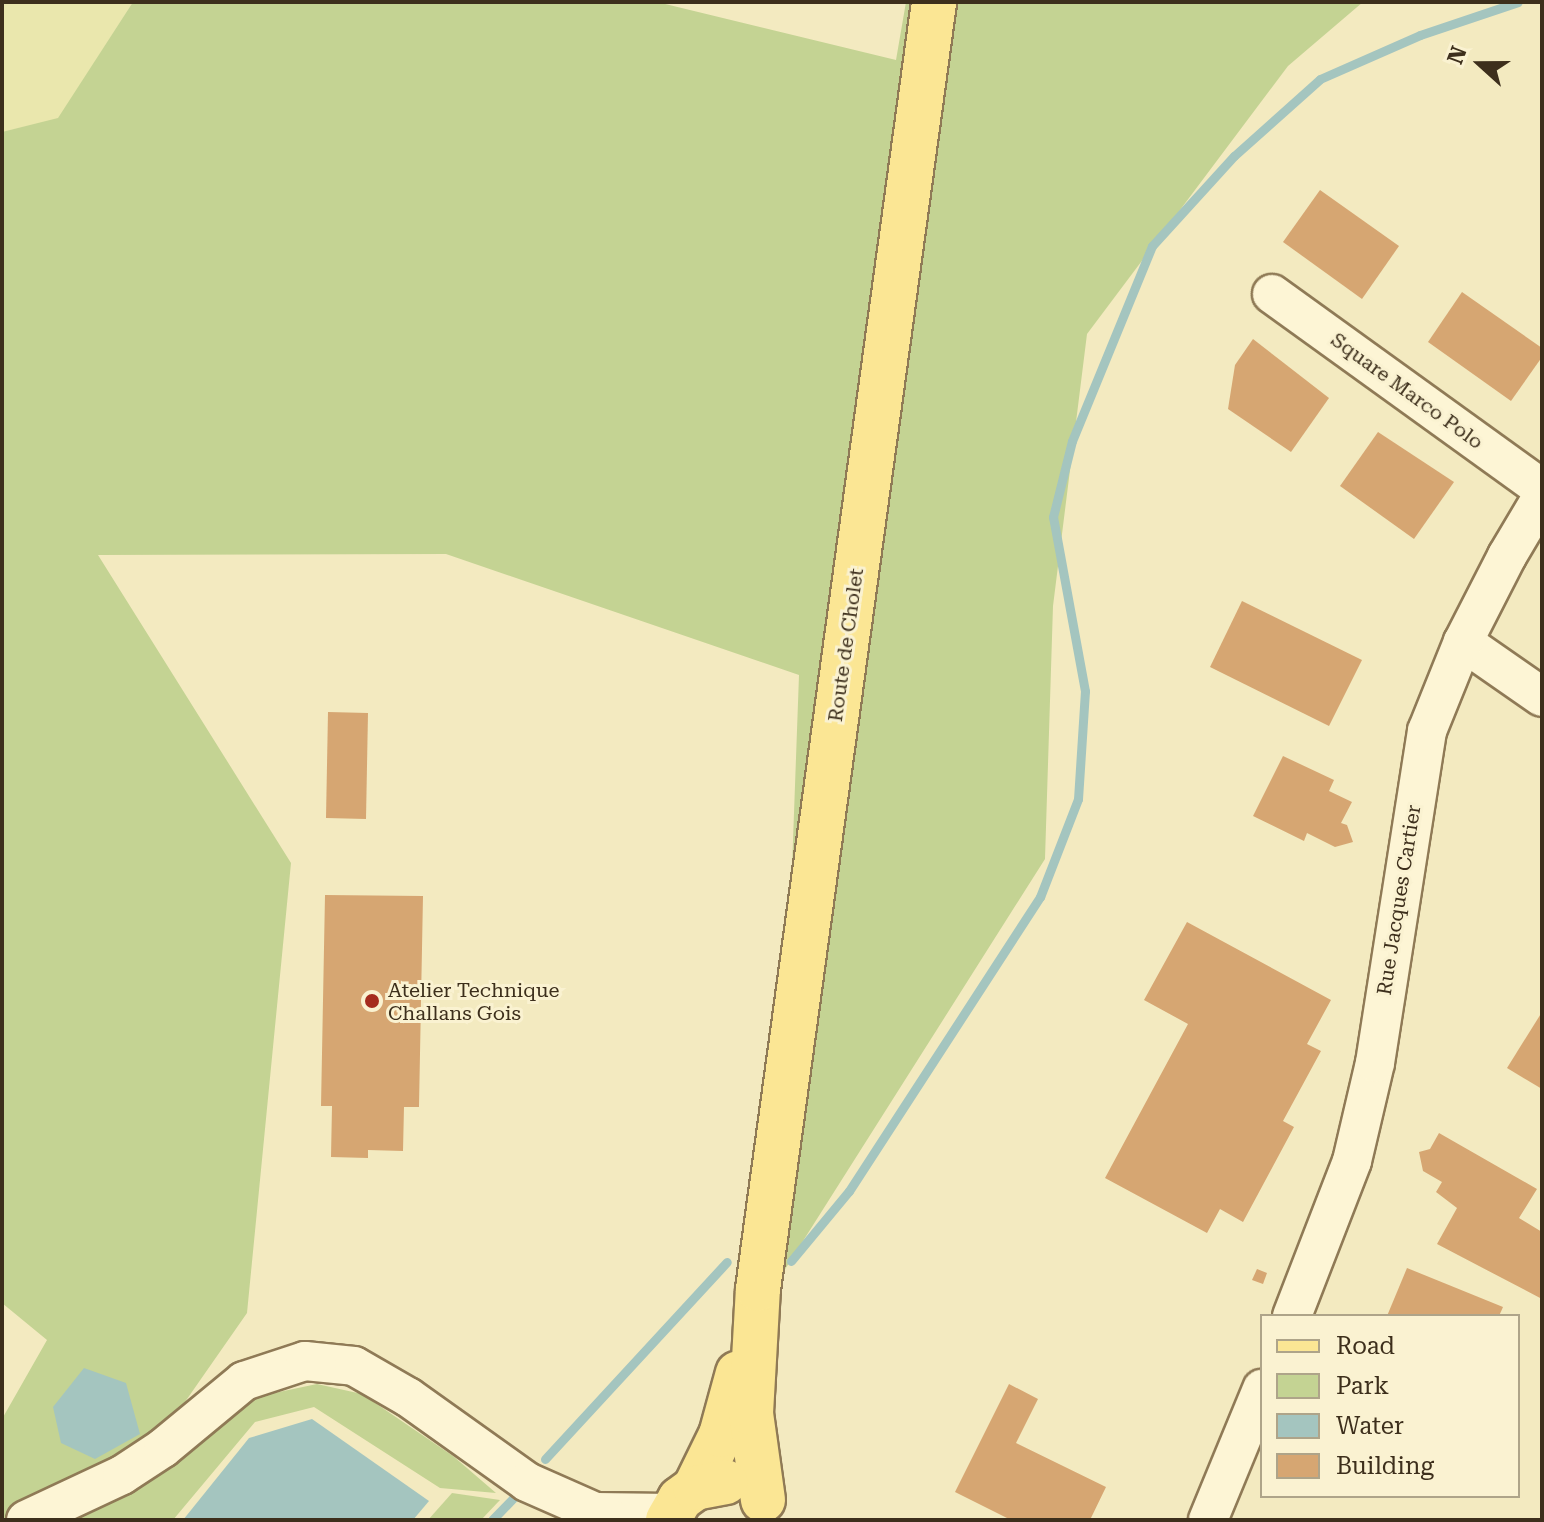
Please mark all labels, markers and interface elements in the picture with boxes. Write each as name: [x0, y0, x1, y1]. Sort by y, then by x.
north arrow: [1440, 24, 1520, 104]
text: N: [1442, 43, 1472, 68]
street label: Square Marco Polo: [1326, 328, 1488, 454]
street label: Route de Cholet: [823, 567, 869, 723]
street label: Rue Jacques Cartier: [1372, 803, 1426, 997]
place label: Atelier Technique Challans Gois: [388, 978, 559, 1025]
marker: Atelier Technique Challans Gois: [363, 992, 381, 1010]
legend: [1260, 1314, 1520, 1498]
text: Road: [1336, 1332, 1395, 1360]
text: Park: [1336, 1372, 1389, 1400]
text: Water: [1336, 1412, 1404, 1440]
text: Building: [1336, 1452, 1434, 1480]

